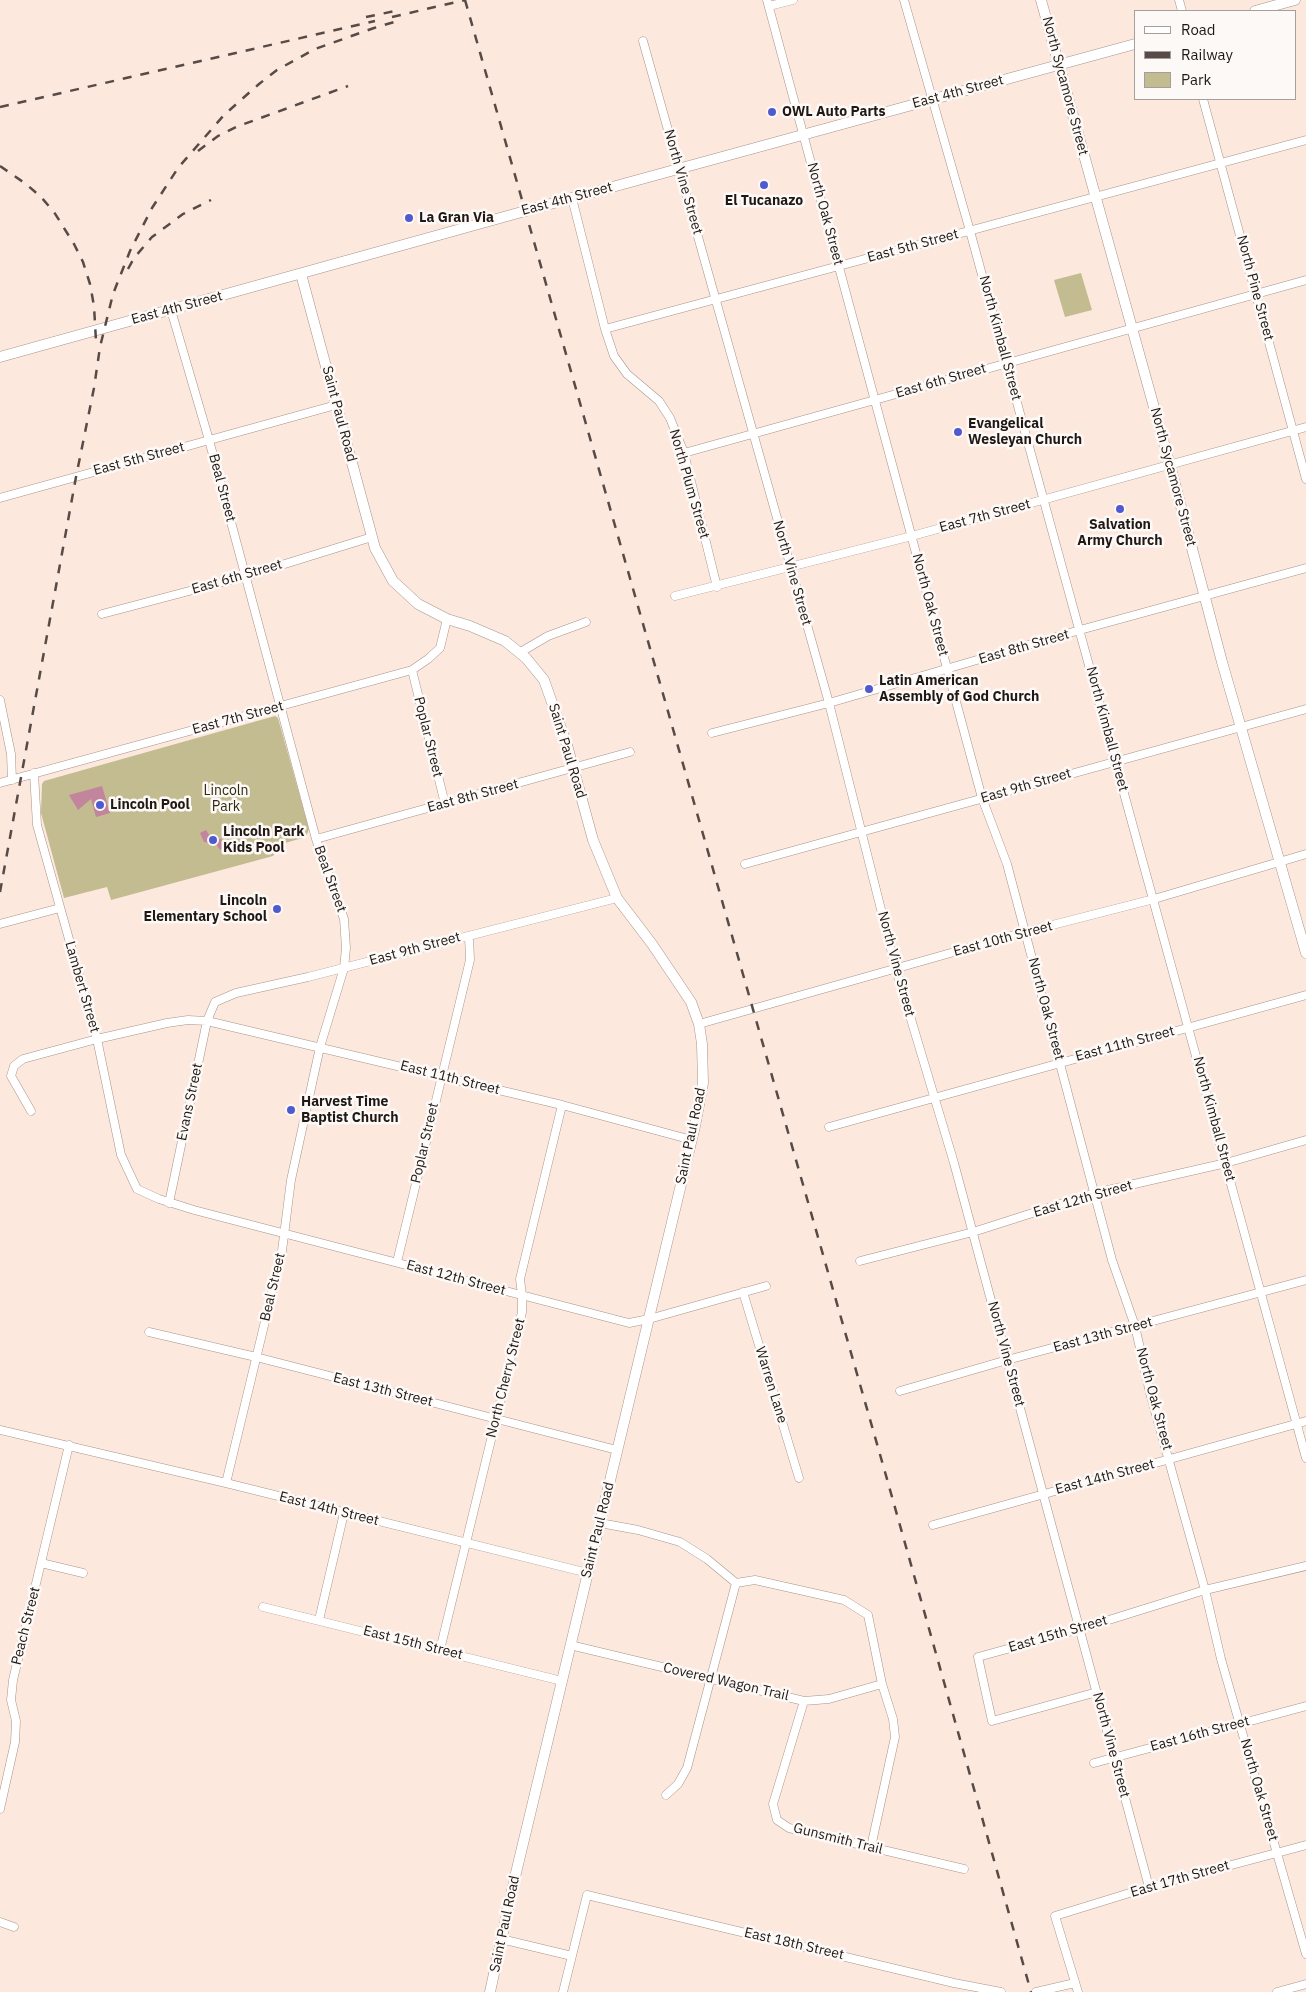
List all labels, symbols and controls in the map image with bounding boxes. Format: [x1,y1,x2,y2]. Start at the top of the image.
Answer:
legend [1134,10,1296,100]
street label: North Sycamore Street [1038,15,1092,157]
text: Road [1181,20,1216,39]
text: Railway [1181,45,1233,64]
text: Park [1181,70,1211,89]
street label: East 4th Street [911,72,1005,112]
place label: OWL Auto Parts [782,104,886,120]
marker: OWL Auto Parts [766,106,778,118]
street label: North Vine Street [660,128,706,236]
street label: North Oak Street [803,161,847,267]
street label: East 4th Street [520,179,614,219]
marker: El Tucanazo [758,179,770,191]
place label: El Tucanazo [725,193,803,209]
place label: La Gran Via [419,210,494,226]
marker: La Gran Via [403,212,415,224]
street label: East 5th Street [866,226,960,266]
street label: North Pine Street [1233,233,1277,343]
street label: North Kimball Street [975,274,1025,402]
street label: East 4th Street [130,288,224,328]
street label: East 6th Street [894,360,988,402]
street label: Saint Paul Road [318,364,360,464]
street label: North Sycamore Street [1146,406,1200,548]
place label: Evangelical Wesleyan Church [968,416,1082,448]
marker: Evangelical Wesleyan Church [952,426,964,438]
street label: North Plum Street [665,427,713,541]
street label: East 5th Street [92,439,186,479]
street label: Beal Street [205,452,239,524]
street label: East 7th Street [938,496,1032,536]
marker: Salvation Army Church [1114,503,1126,515]
place label: Salvation Army Church [1077,517,1163,550]
street label: North Vine Street [769,519,815,627]
street label: North Oak Street [908,552,952,658]
street label: East 6th Street [190,556,284,598]
street label: East 8th Street [977,626,1071,668]
street label: North Kimball Street [1082,665,1132,793]
place label: Latin American Assembly of God Church [879,673,1039,706]
marker: Latin American Assembly of God Church [863,683,875,695]
street label: Poplar Street [410,695,446,779]
street label: East 7th Street [191,698,285,738]
street label: Saint Paul Road [545,702,589,800]
street label: East 9th Street [979,765,1073,807]
street label: East 8th Street [426,776,520,816]
park label: Lincoln Park [203,783,249,816]
place label: Lincoln Pool [110,797,190,813]
marker: Lincoln Pool [94,799,106,811]
place label: Lincoln Park Kids Pool [223,824,304,856]
marker: Lincoln Park Kids Pool [207,834,219,846]
street label: Beal Street [310,843,350,915]
place label: Lincoln Elementary School [143,893,267,926]
marker: Lincoln Elementary School [271,903,283,915]
street label: North Vine Street [874,909,918,1019]
street label: East 10th Street [952,918,1054,960]
street label: East 9th Street [368,929,462,969]
street label: Lambert Street [61,939,103,1035]
street label: North Oak Street [1024,956,1068,1062]
street label: East 11th Street [1074,1023,1176,1065]
street label: North Kimball Street [1189,1055,1239,1183]
street label: East 11th Street [399,1058,501,1098]
street label: Evans Street [174,1062,206,1142]
street label: Saint Paul Road [673,1086,709,1186]
place label: Harvest Time Baptist Church [301,1094,399,1126]
street label: Poplar Street [408,1101,442,1185]
marker: Harvest Time Baptist Church [285,1104,297,1116]
street label: East 12th Street [1032,1177,1134,1221]
street label: Beal Street [257,1251,289,1323]
street label: East 12th Street [405,1257,507,1299]
street label: North Vine Street [984,1299,1028,1409]
street label: East 13th Street [1052,1314,1154,1356]
street label: North Cherry Street [483,1317,529,1439]
street label: Warren Lane [751,1345,791,1425]
street label: North Oak Street [1132,1346,1176,1452]
street label: East 13th Street [332,1370,434,1410]
street label: East 14th Street [1054,1456,1156,1498]
street label: Saint Paul Road [578,1480,618,1580]
street label: East 14th Street [278,1489,380,1529]
street label: Peach Street [8,1585,44,1667]
street label: East 15th Street [1007,1612,1109,1656]
street label: East 15th Street [362,1623,464,1663]
street label: Covered Wagon Trail [661,1659,791,1705]
street label: North Vine Street [1089,1690,1133,1800]
street label: East 16th Street [1149,1713,1251,1755]
street label: North Oak Street [1236,1737,1282,1843]
street label: Gunsmith Trail [792,1820,884,1858]
street label: East 17th Street [1129,1857,1231,1901]
street label: Saint Paul Road [487,1874,523,1974]
street label: East 18th Street [742,1924,846,1964]

